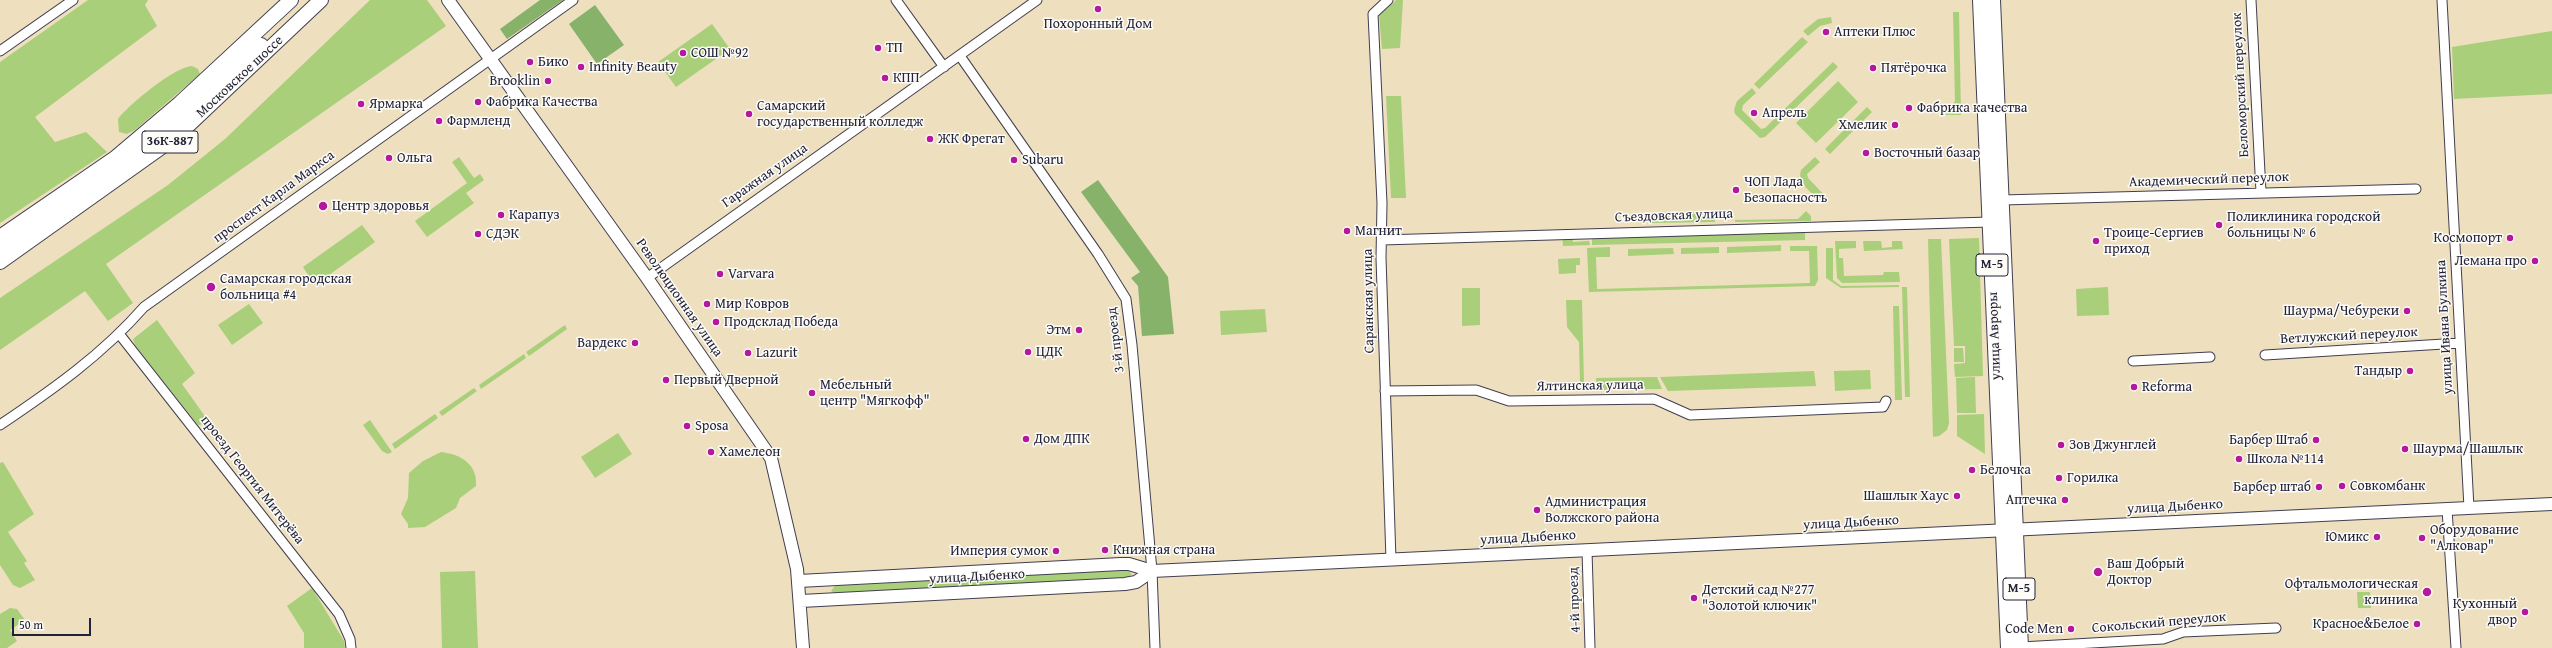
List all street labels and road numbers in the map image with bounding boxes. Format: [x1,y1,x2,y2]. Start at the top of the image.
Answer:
street label: Беломорский переулок [2229,12,2253,158]
street label: Московское шоссе [193,32,287,122]
road number: 36К-887 [142,131,198,153]
street label: Гаражная улица [719,140,811,212]
street label: проспект Карла Маркса [210,147,338,247]
street label: Академический переулок [2129,169,2289,191]
street label: Съездовская улица [1615,206,1733,226]
street label: Революционная улица [632,236,726,360]
street label: Саранская улица [1360,248,1378,354]
road number: М-5 [1976,254,2008,276]
street label: улица Ивана Булкина [2433,259,2457,395]
street label: улица Авроры [1985,292,2005,380]
street label: 3-й проезд [1104,306,1128,374]
street label: Ветлужский переулок [2280,324,2418,348]
street label: Ялтинская улица [1536,377,1644,395]
street label: проезд Георгия Митерёва [197,412,307,548]
street label: улица Дыбенко [2127,496,2223,518]
street label: улица Дыбенко [1803,512,1899,534]
street label: улица Дыбенко [1480,527,1576,549]
street label: улица Дыбенко [929,566,1025,588]
street label: 4-й проезд [1565,567,1585,633]
road number: М-5 [2003,578,2035,600]
street label: Сокольский переулок [2091,609,2227,637]

